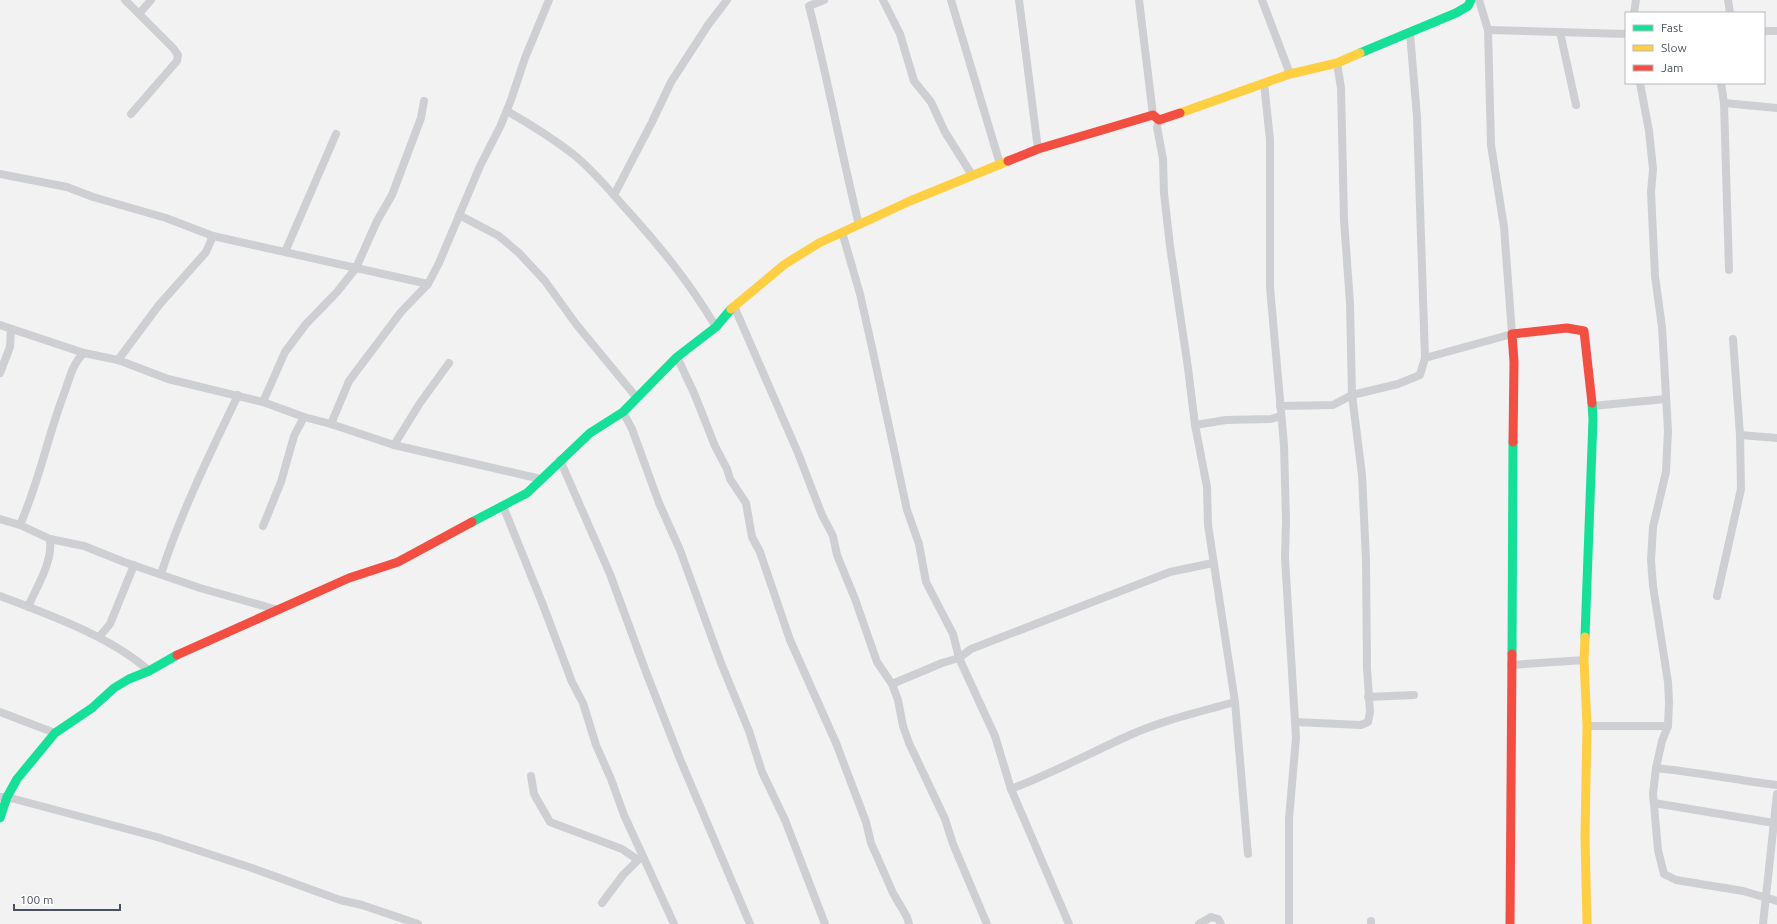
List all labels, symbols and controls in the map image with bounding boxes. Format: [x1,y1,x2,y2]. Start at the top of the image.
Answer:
legend [1625,12,1765,84]
text: Fast [1661,21,1683,34]
text: Slow [1661,41,1687,54]
text: Jam [1661,61,1683,74]
scale bar [14,886,120,912]
text: 100 m [20,893,53,906]

